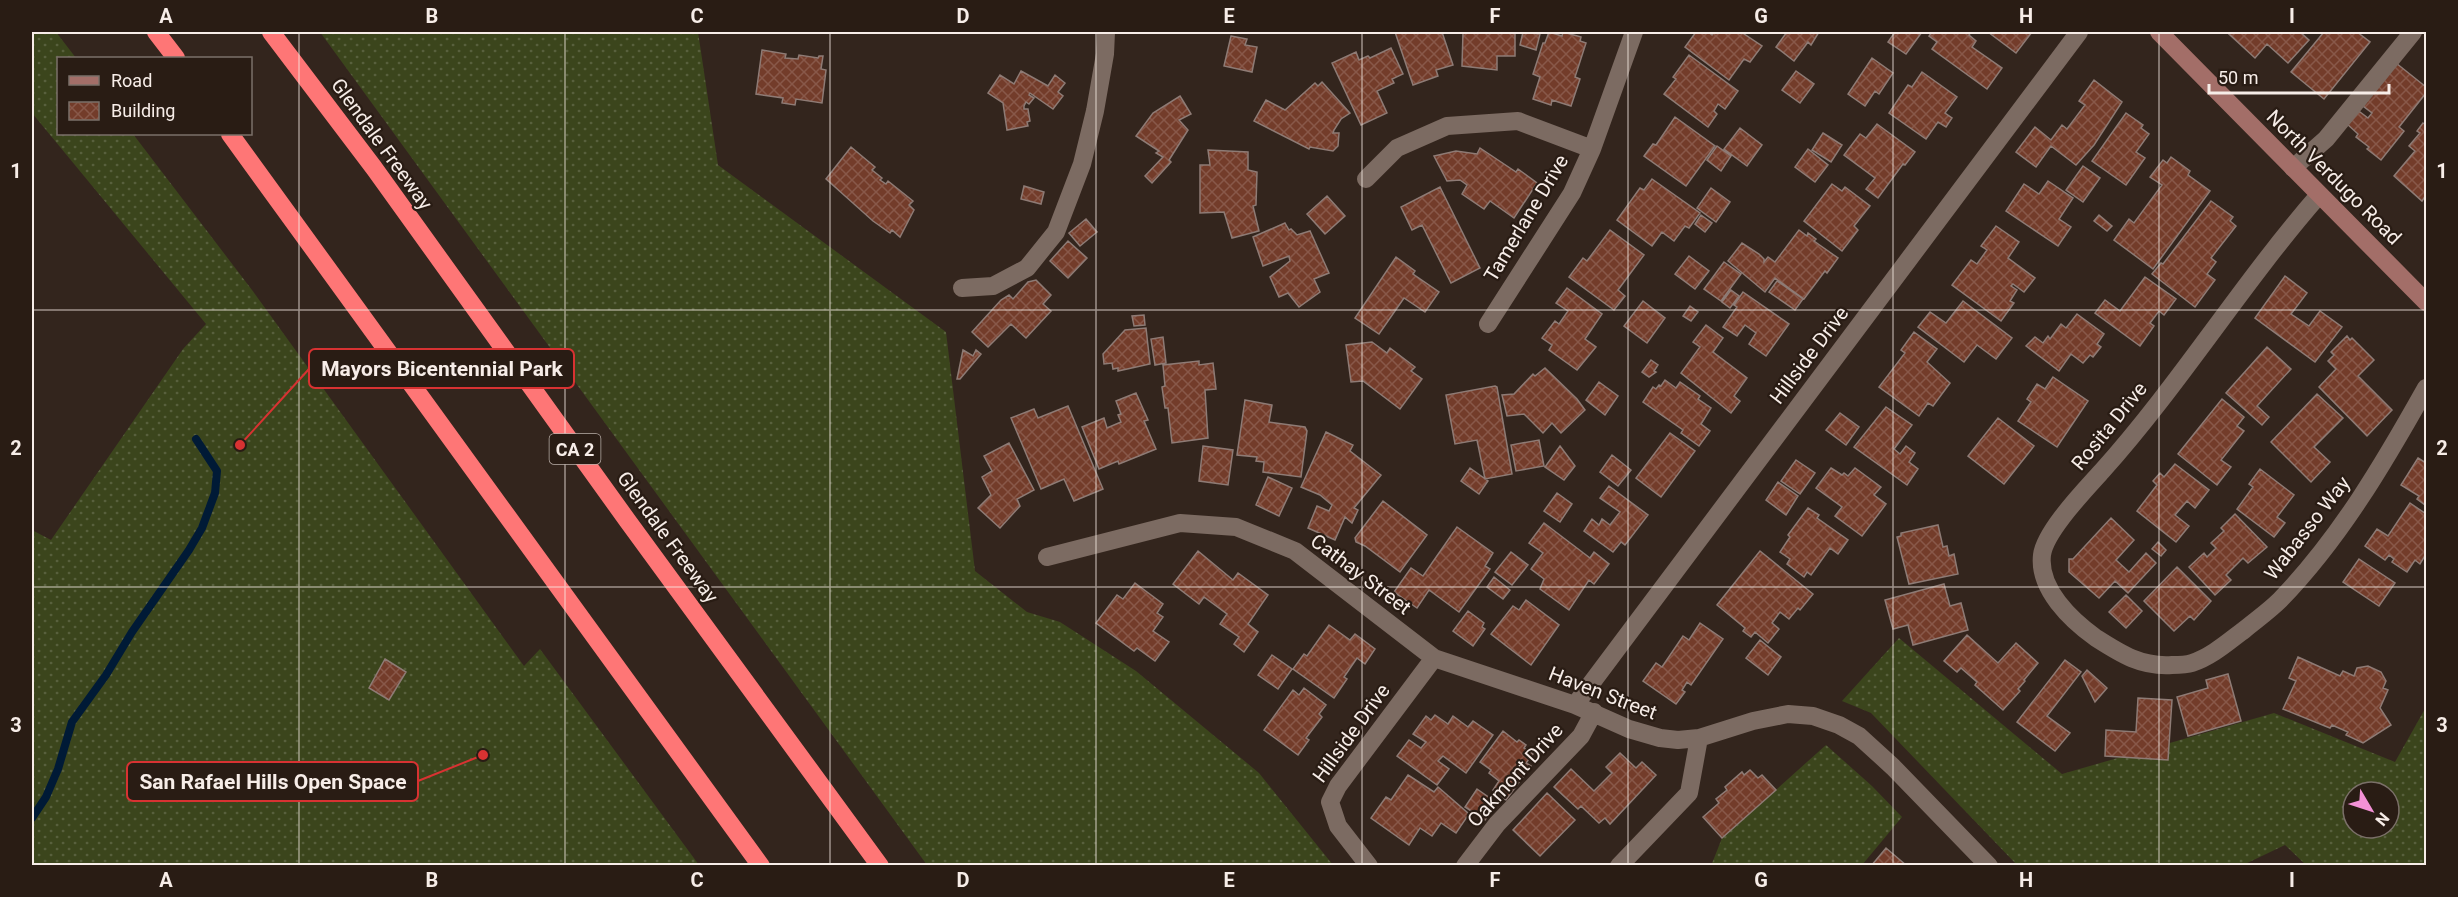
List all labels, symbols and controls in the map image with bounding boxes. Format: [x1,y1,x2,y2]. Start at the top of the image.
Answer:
text: A [159,4,173,28]
text: B [426,4,438,28]
text: C [690,4,704,28]
text: D [957,4,970,28]
text: E [1223,4,1235,28]
text: F [1490,4,1501,28]
text: G [1754,4,1768,28]
text: H [2019,4,2033,28]
text: I [2289,4,2295,28]
legend [57,57,252,135]
scale bar [2209,57,2389,95]
text: 50 m [2218,67,2258,88]
text: Road [111,70,152,91]
street label: Glendale Freeway [326,74,438,215]
text: Building [111,100,175,121]
street label: North Verdugo Road [2262,105,2406,249]
street label: Tamerlane Drive [1479,150,1573,286]
text: 1 [10,159,22,183]
text: 1 [2436,159,2448,183]
street label: Hillside Drive [1765,302,1853,408]
callout: Mayors Bicentennial Park [309,349,574,388]
text: Mayors Bicentennial Park [321,357,564,381]
street label: Rosita Drive [2066,377,2152,475]
road number: CA 2 [550,434,600,464]
text: 2 [10,436,22,460]
text: 2 [2436,436,2448,460]
street label: Glendale Freeway [612,467,724,608]
street label: Wabasso Way [2259,471,2355,585]
street label: Cathay Street [1306,528,1416,620]
street label: Haven Street [1546,661,1660,725]
street label: Hillside Drive [1307,679,1395,787]
text: 3 [10,713,22,737]
text: 3 [2436,713,2448,737]
street label: Oakmont Drive [1462,718,1568,832]
callout: San Rafael Hills Open Space [127,762,418,801]
text: San Rafael Hills Open Space [139,770,407,794]
north arrow [2341,780,2401,840]
text: N [2371,809,2393,829]
text: A [159,868,173,892]
text: B [426,868,438,892]
text: C [690,868,704,892]
text: D [957,868,970,892]
text: E [1223,868,1235,892]
text: F [1490,868,1501,892]
text: G [1754,868,1768,892]
text: H [2019,868,2033,892]
text: I [2289,868,2295,892]

